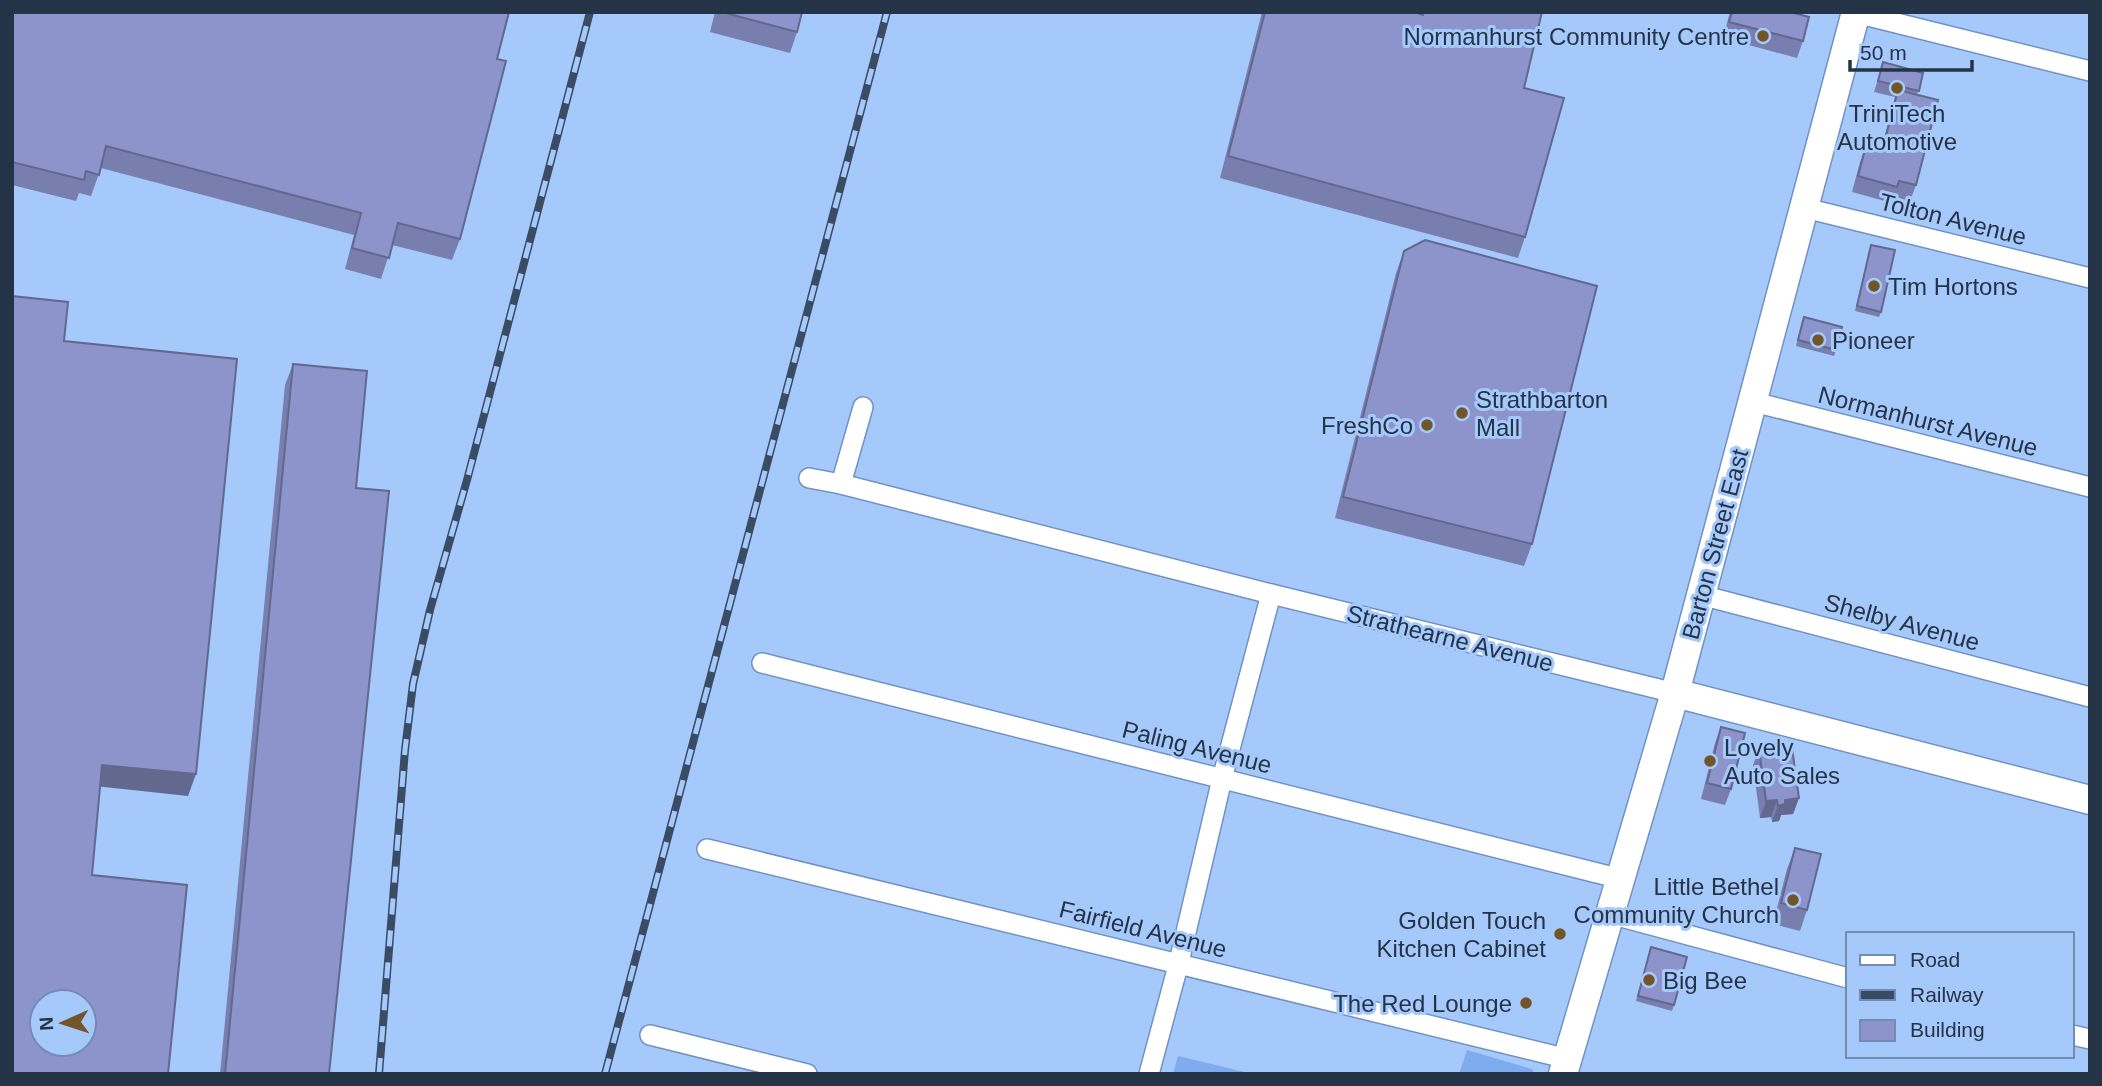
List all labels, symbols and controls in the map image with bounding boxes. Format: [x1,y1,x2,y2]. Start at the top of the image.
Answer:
place label: Normanhurst Community Centre [1404,23,1749,50]
marker: Normanhurst Community Centre [1755,28,1771,44]
scale bar [1850,28,1972,72]
text: 50 m [1860,41,1907,64]
marker: TriniTech Automotive [1889,80,1905,96]
place label: TriniTech Automotive [1837,100,1957,155]
street label: Tolton Avenue [1877,188,2029,250]
place label: Tim Hortons [1888,273,2018,300]
marker: Tim Hortons [1866,278,1882,294]
place label: Pioneer [1832,327,1915,354]
marker: Pioneer [1810,332,1826,348]
street label: Normanhurst Avenue [1816,381,2040,461]
place label: Strathbarton Mall [1476,386,1608,441]
marker: Strathbarton Mall [1454,405,1470,421]
place label: FreshCo [1321,412,1413,439]
marker: FreshCo [1419,417,1435,433]
street label: Barton Street East [1677,445,1754,642]
street label: Shelby Avenue [1821,588,1983,656]
street label: Strathearne Avenue [1344,599,1556,677]
street label: Paling Avenue [1119,715,1275,779]
place label: Lovely Auto Sales [1724,734,1840,789]
marker: Lovely Auto Sales [1702,753,1718,769]
place label: Little Bethel Community Church [1574,873,1779,928]
marker: Little Bethel Community Church [1785,892,1801,908]
street label: Fairfield Avenue [1056,895,1230,963]
place label: Golden Touch Kitchen Cabinet [1377,907,1546,962]
marker: Golden Touch Kitchen Cabinet [1552,926,1568,942]
legend [1846,932,2074,1058]
text: Road [1910,948,1960,971]
place label: Big Bee [1663,967,1747,994]
marker: Big Bee [1641,972,1657,988]
text: Railway [1910,983,1984,1006]
north arrow [28,988,98,1058]
place label: The Red Lounge [1333,990,1512,1017]
marker: The Red Lounge [1518,995,1534,1011]
text: N [36,1016,57,1031]
text: Building [1910,1018,1985,1041]

